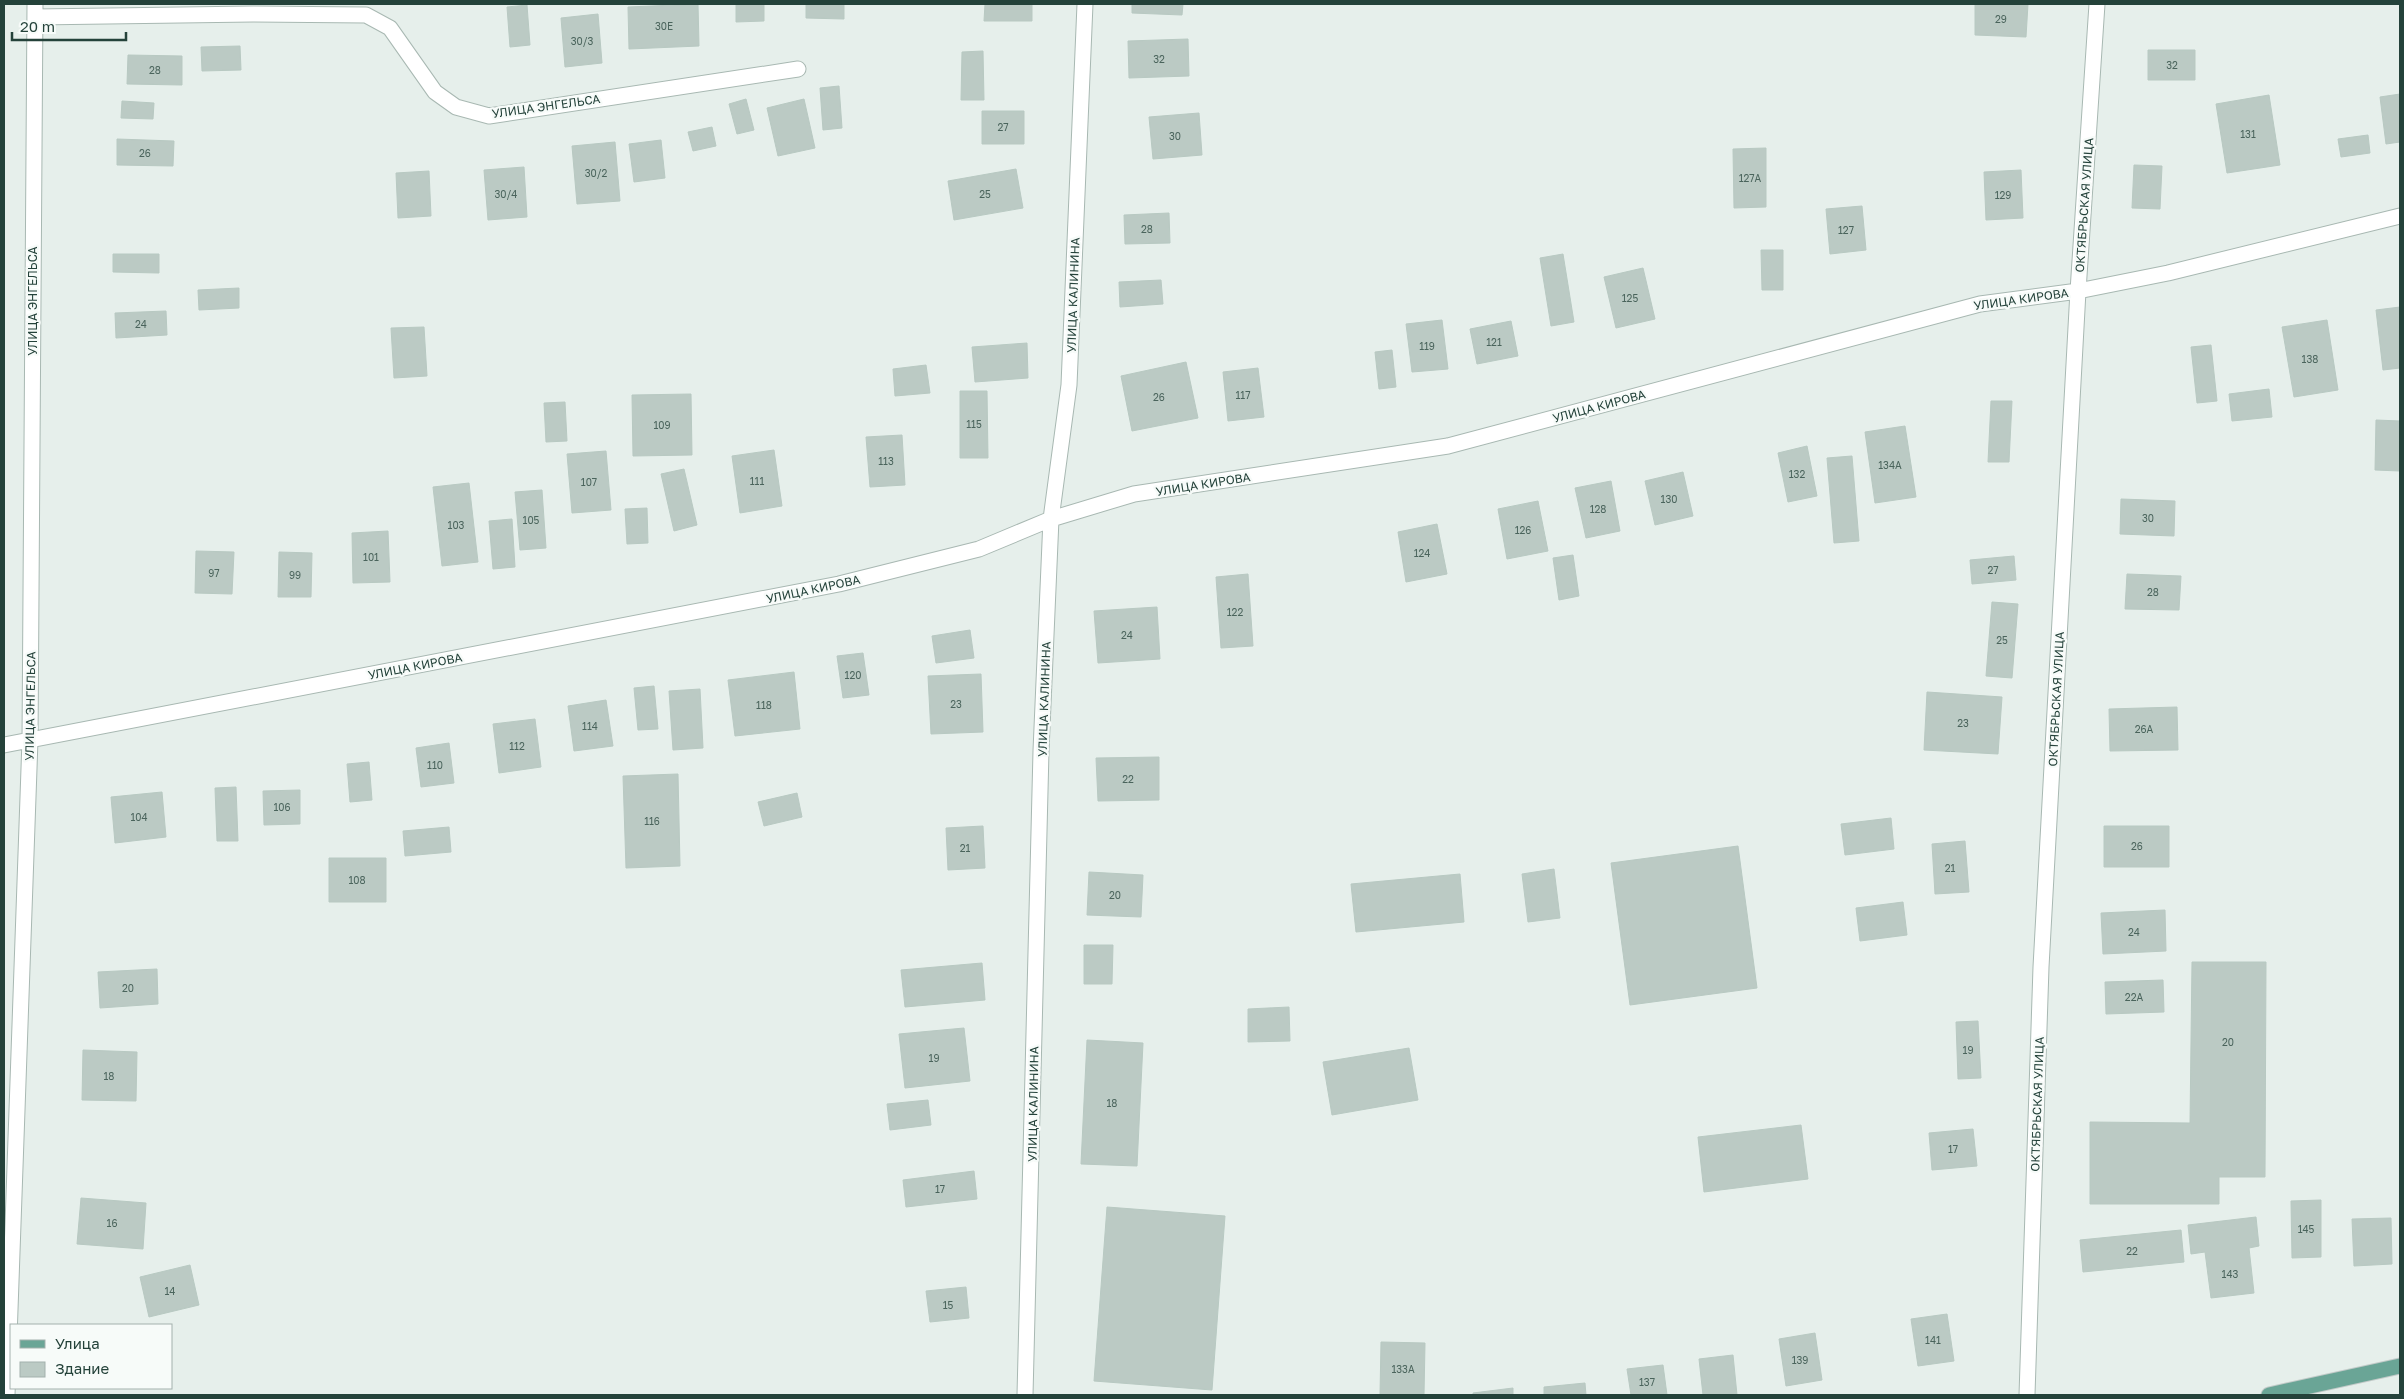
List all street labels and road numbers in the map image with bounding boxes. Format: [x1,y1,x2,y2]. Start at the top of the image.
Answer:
street label: УЛИЦА ЭНГЕЛЬСА [491,91,601,121]
street label: ОКТЯБРЬСКАЯ УЛИЦА [2072,137,2096,273]
street label: УЛИЦА КАЛИНИНА [1063,237,1083,353]
street label: УЛИЦА ЭНГЕЛЬСА [25,246,40,356]
street label: УЛИЦА КИРОВА [1973,285,2069,313]
street label: УЛИЦА КИРОВА [1551,386,1647,426]
street label: УЛИЦА КИРОВА [1155,469,1251,499]
street label: УЛИЦА КИРОВА [765,572,861,606]
street label: ОКТЯБРЬСКАЯ УЛИЦА [2045,631,2067,767]
street label: УЛИЦА КАЛИНИНА [1034,641,1054,757]
street label: УЛИЦА КИРОВА [367,650,463,682]
street label: УЛИЦА ЭНГЕЛЬСА [22,651,38,761]
street label: ОКТЯБРЬСКАЯ УЛИЦА [2027,1036,2047,1172]
street label: УЛИЦА КАЛИНИНА [1024,1046,1042,1162]

